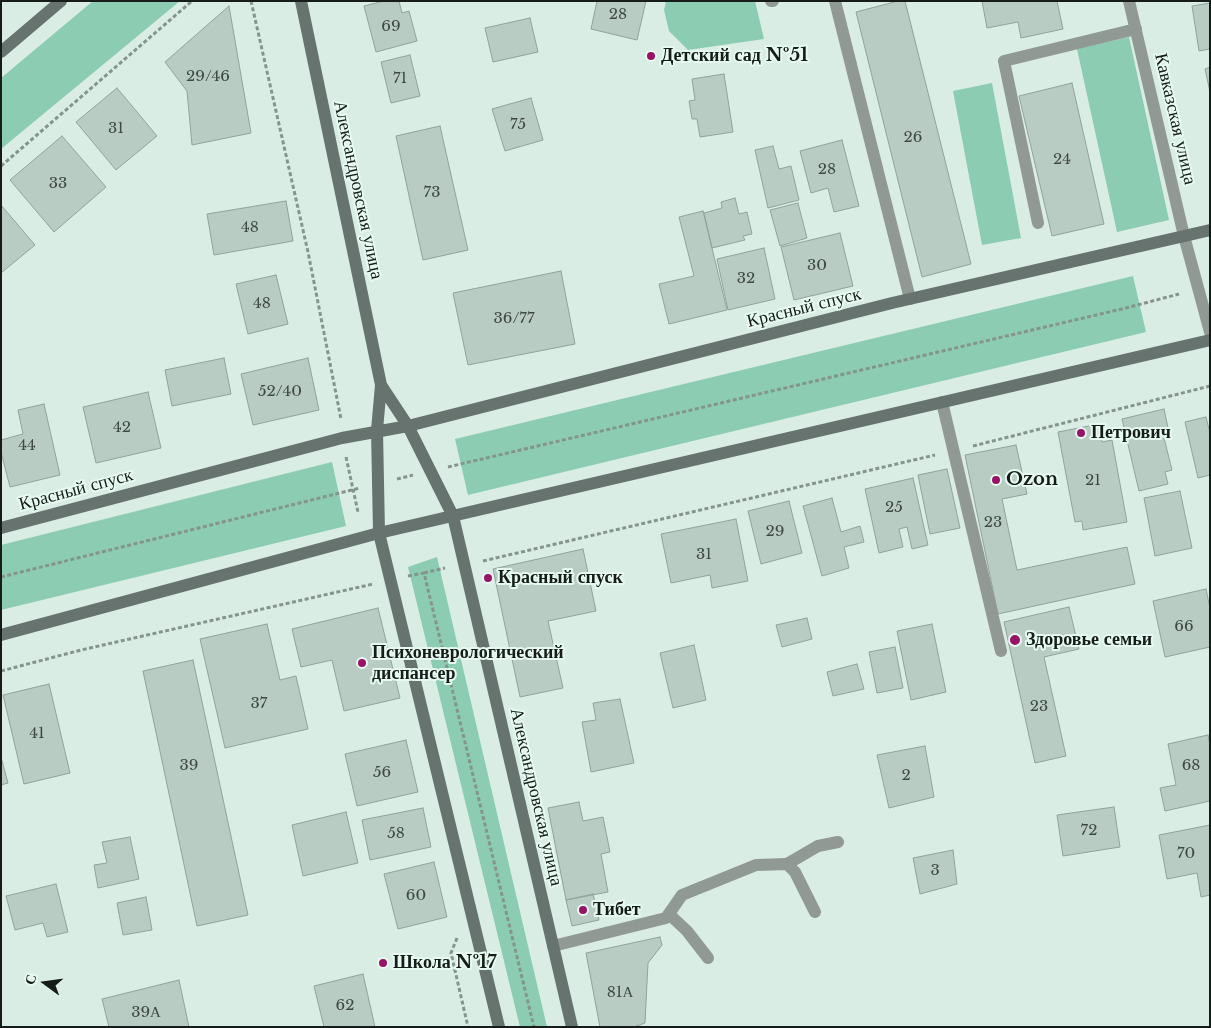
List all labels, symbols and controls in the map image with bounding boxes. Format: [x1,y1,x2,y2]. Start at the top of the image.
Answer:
house number: 28 [609,6,627,24]
house number: 69 [381,18,401,36]
place label: Детский сад №51 [661,45,808,67]
marker: Детский сад №51 [645,50,657,62]
street label: Кавказская улица [1149,51,1201,187]
house number: 29/46 [186,68,230,86]
house number: 71 [393,70,407,88]
street label: Александровская улица [329,99,387,281]
house number: 75 [510,116,526,134]
house number: 31 [108,120,124,138]
house number: 26 [904,129,922,147]
house number: 24 [1053,151,1071,169]
house number: 28 [818,161,836,179]
house number: 33 [49,175,67,193]
house number: 73 [424,184,440,202]
house number: 48 [241,219,259,237]
house number: 30 [807,257,827,275]
house number: 32 [737,270,755,288]
street label: Красный спуск [745,283,863,333]
house number: 48 [253,295,271,313]
house number: 36/77 [494,310,534,328]
house number: 52/40 [258,383,302,401]
house number: 42 [113,419,131,437]
place label: Петрович [1091,422,1171,444]
marker: Петрович [1075,427,1087,439]
house number: 44 [18,437,36,455]
street label: Красный спуск [17,464,135,516]
place label: Ozon [1006,469,1058,491]
house number: 21 [1085,472,1101,490]
marker: Ozon [990,474,1002,486]
house number: 25 [885,499,903,517]
house number: 23 [984,514,1002,532]
house number: 29 [766,523,784,541]
house number: 31 [696,546,712,564]
place label: Красный спуск [498,567,623,589]
marker: Красный спуск [482,572,494,584]
house number: 66 [1174,618,1194,636]
place label: Здоровье семьи [1026,629,1152,651]
marker: Здоровье семьи [1008,633,1022,647]
place label: Психоневрологический диспансер [372,642,564,684]
marker: Психоневрологический диспансер [356,657,368,669]
house number: 37 [251,695,267,713]
house number: 23 [1030,698,1048,716]
street label: Александровская улица [505,706,567,888]
house number: 41 [29,725,45,743]
house number: 39 [180,757,198,775]
house number: 68 [1182,757,1200,775]
house number: 56 [373,764,391,782]
house number: 2 [901,767,911,785]
house number: 72 [1081,822,1097,840]
house number: 58 [387,825,405,843]
house number: 70 [1177,845,1195,863]
house number: 3 [930,862,940,880]
house number: 60 [406,887,426,905]
place label: Тибет [593,899,641,921]
marker: Тибет [577,904,589,916]
place label: Школа №17 [393,952,496,974]
marker: Школа №17 [377,957,389,969]
north arrow [20,958,70,1008]
text: С [20,972,40,986]
house number: 81А [607,984,633,1002]
house number: 62 [336,997,354,1015]
house number: 39А [131,1004,161,1022]

